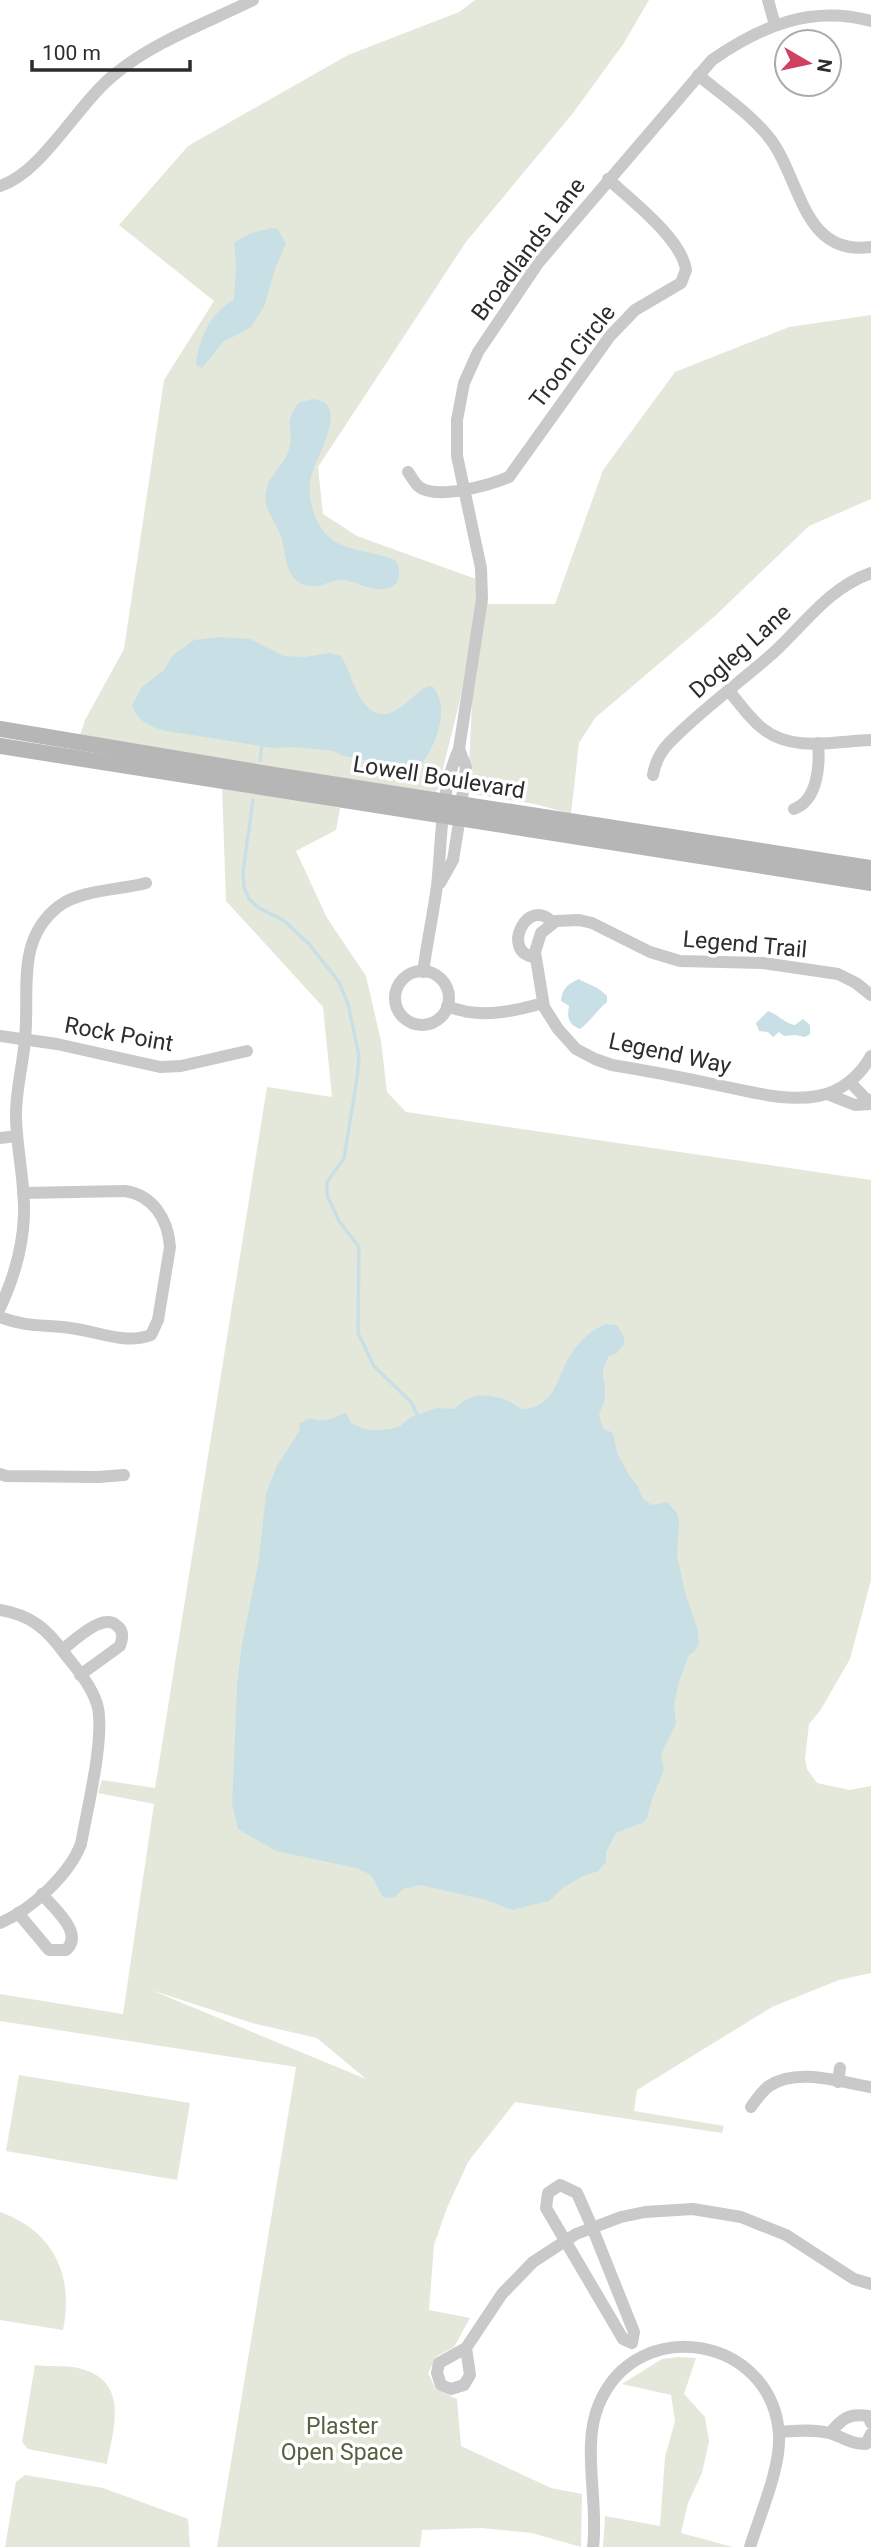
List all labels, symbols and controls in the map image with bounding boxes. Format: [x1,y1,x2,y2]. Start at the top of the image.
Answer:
scale bar [32,28,189,72]
north arrow [773,28,843,98]
text: 100 m [42,41,101,65]
text: N [812,57,837,74]
street label: Broadlands Lane [466,173,591,326]
street label: Troon Circle [524,300,621,413]
street label: Dogleg Lane [684,599,797,704]
street label: Lowell Boulevard [351,751,527,804]
street label: Legend Trail [682,926,808,963]
street label: Rock Point [62,1012,175,1057]
street label: Legend Way [606,1027,734,1080]
park label: Plaster Open Space [281,2413,403,2466]

